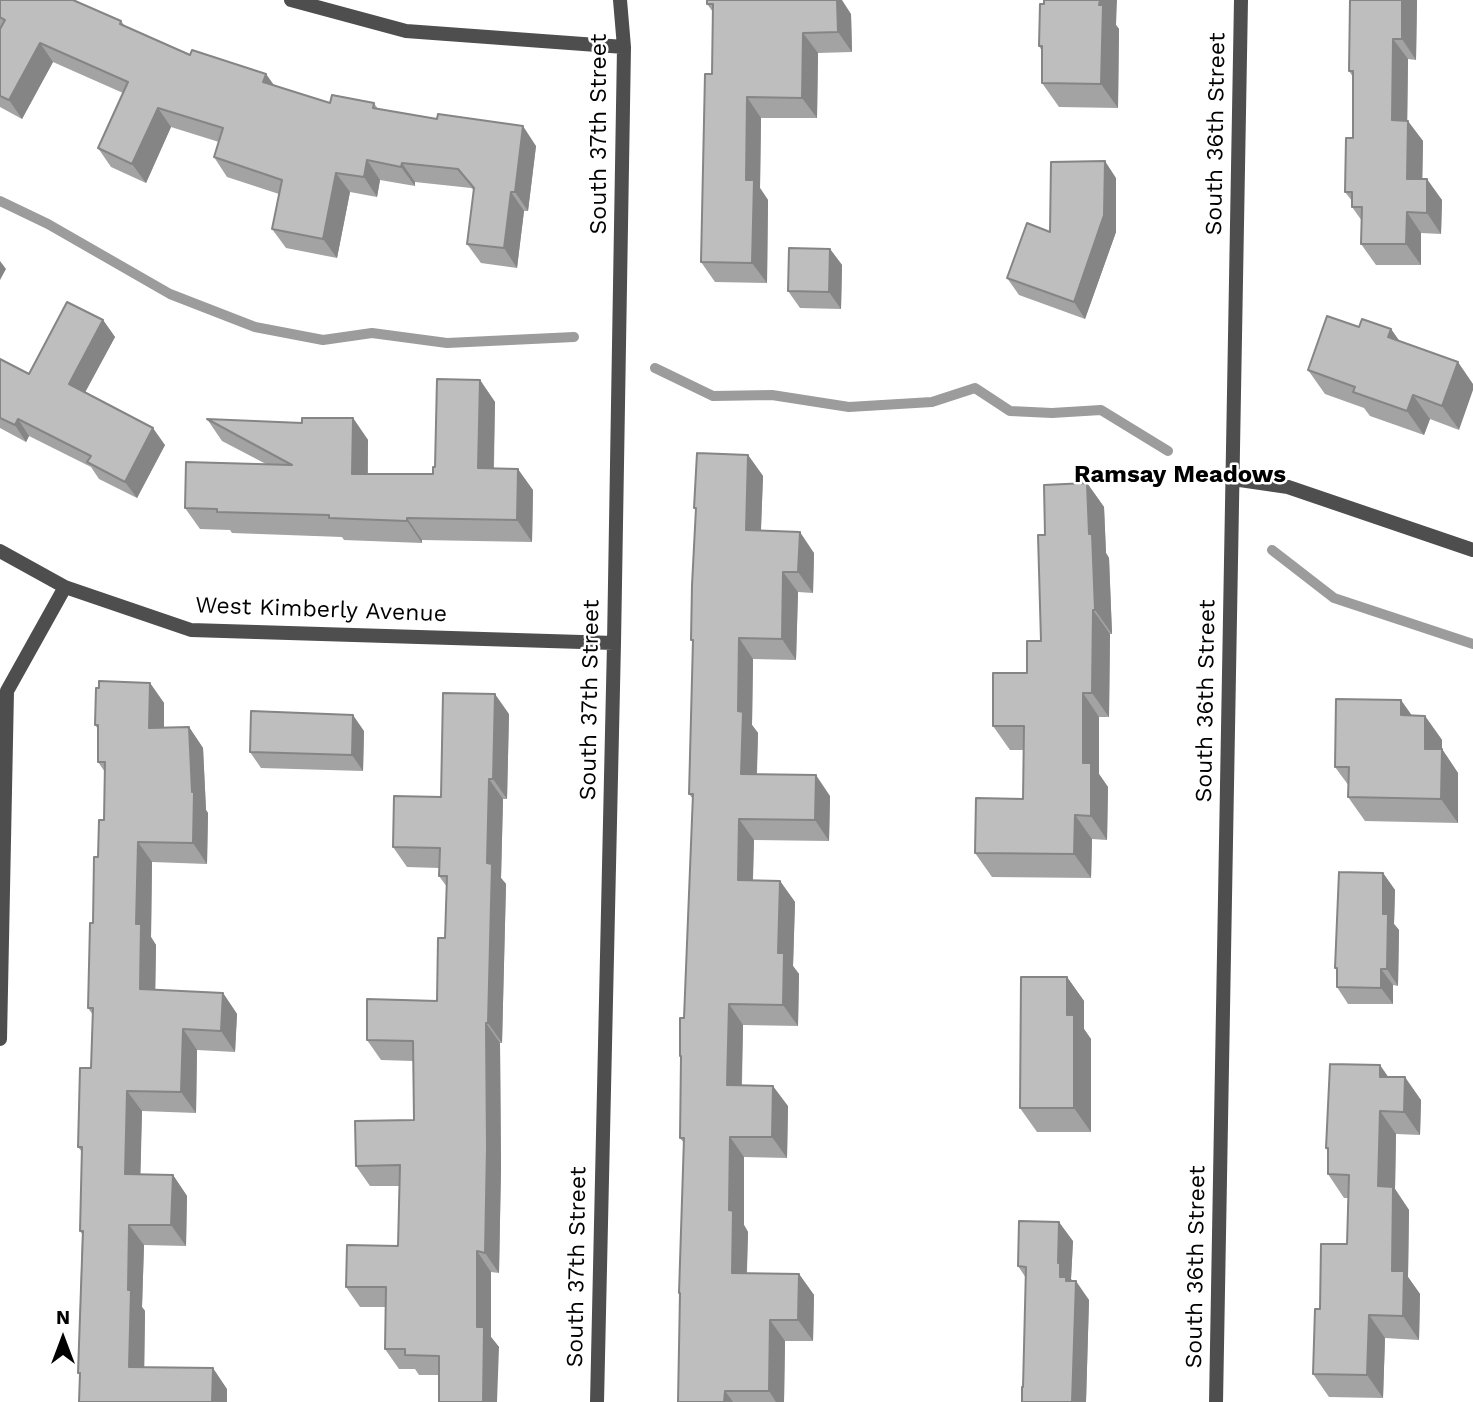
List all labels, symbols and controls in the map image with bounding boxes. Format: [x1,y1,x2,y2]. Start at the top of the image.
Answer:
street label: South 36th Street [1200,32,1232,236]
street label: South 37th Street [585,34,613,234]
district label: Ramsay Meadows [1074,461,1286,489]
street label: West Kimberly Avenue [195,592,447,628]
street label: South 37th Street [574,599,606,801]
street label: South 36th Street [1190,599,1222,803]
street label: South 36th Street [1180,1165,1212,1369]
street label: South 37th Street [561,1166,593,1368]
north arrow [28,1304,98,1374]
text: N [56,1306,70,1329]

